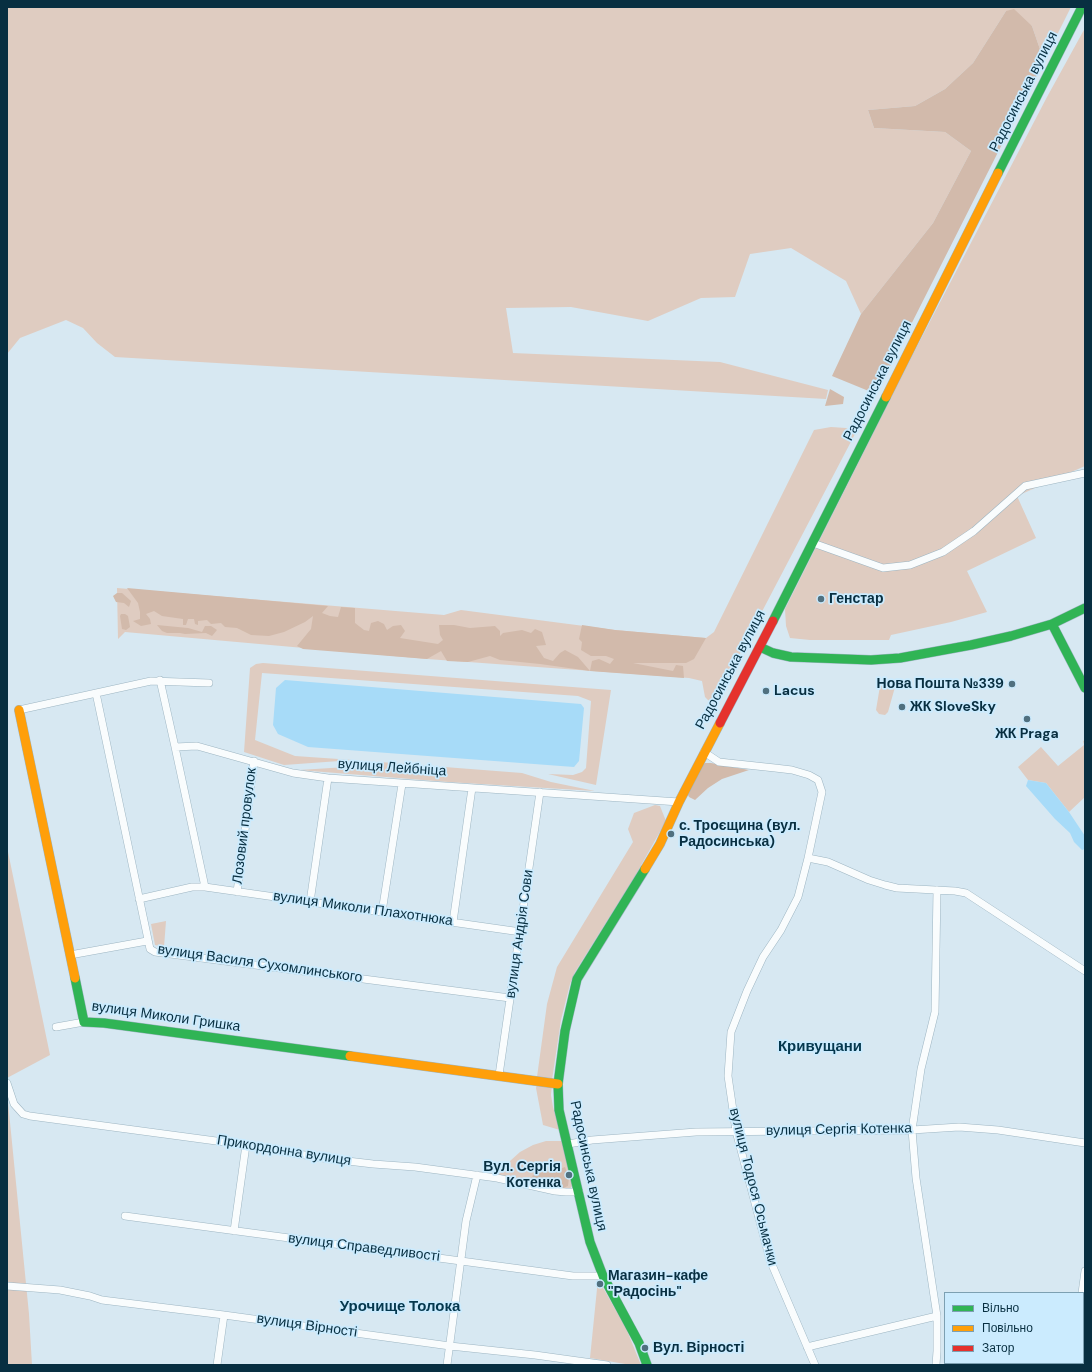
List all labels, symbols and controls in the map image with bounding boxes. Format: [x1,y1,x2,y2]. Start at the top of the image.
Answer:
street label: Радосинська вулиця [986,29,1062,155]
street label: Радосинська вулиця [840,318,916,444]
place label: Генстар [829,591,883,607]
marker: Генстар [816,594,826,604]
street label: Радосинська вулиця [692,607,770,733]
place label: Нова Пошта №339 [877,676,1004,692]
marker: Нова Пошта №339 [1007,679,1017,689]
place label: Lacus [774,683,815,699]
marker: Lacus [761,686,771,696]
place label: ЖК SloveSky [910,699,996,715]
marker: ЖК SloveSky [897,702,907,712]
marker: ЖК Praga [1022,714,1032,724]
place label: ЖК Praga [995,726,1059,742]
street label: вулиця Лейбніца [337,756,447,780]
street label: Лозовий провулок [230,767,260,885]
place label: с. Троєщина (вул. Радосинська) [679,818,800,850]
marker: с. Троєщина (вул. Радосинська) [666,829,676,839]
street label: вулиця Андрія Сови [503,869,537,999]
street label: вулиця Миколи Плахотнюка [272,888,454,930]
street label: вулиця Василя Сухомлинського [157,941,363,987]
street label: вулиця Миколи Гришка [91,998,241,1036]
district label: Кривущани [778,1038,862,1056]
street label: Радосинська вулиця [566,1099,610,1233]
street label: вулиця Тодося Осьмачки [725,1106,781,1268]
street label: вулиця Сергія Котенка [766,1120,912,1140]
street label: Прикордонна вулиця [216,1132,352,1170]
place label: Вул. Сергія Котенка [483,1159,561,1192]
marker: Вул. Сергія Котенка [564,1170,574,1180]
street label: вулиця Справедливості [287,1230,441,1266]
place label: Магазин-кафе ''Радосінь" [608,1268,708,1300]
marker: Магазин-кафе ''Радосінь" [595,1279,605,1289]
legend [944,1292,1084,1364]
district label: Урочище Толока [340,1298,460,1316]
text: Вільно [982,1300,1019,1316]
street label: вулиця Вірності [256,1311,358,1341]
text: Повільно [982,1320,1033,1336]
place label: Вул. Вірності [653,1340,744,1356]
text: Затор [982,1340,1014,1356]
marker: Вул. Вірності [640,1343,650,1353]

